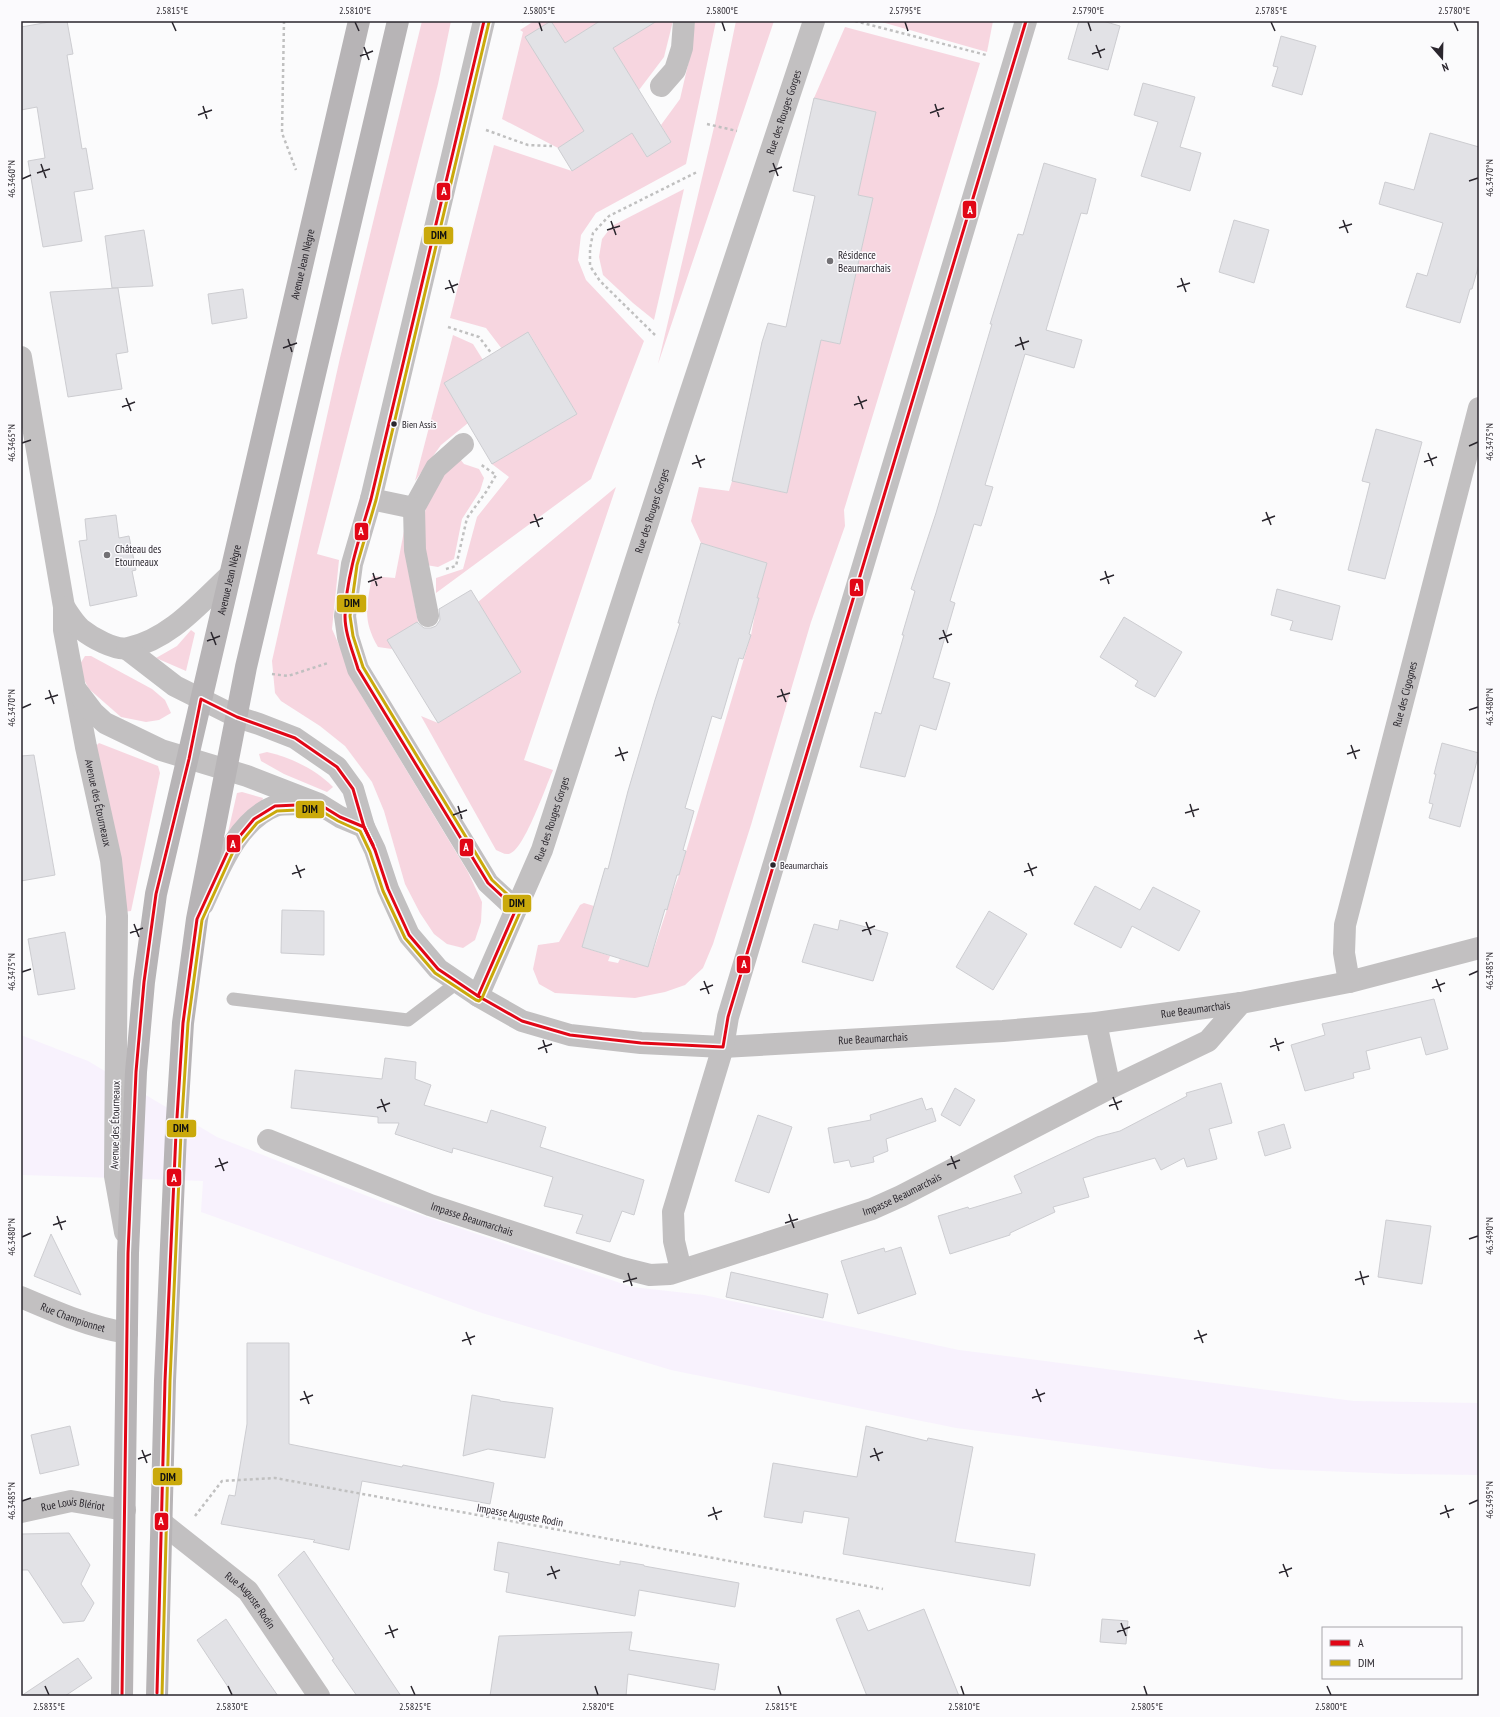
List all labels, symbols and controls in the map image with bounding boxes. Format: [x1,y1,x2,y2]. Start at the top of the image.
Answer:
text: 2.5815°E [156,4,188,17]
text: 2.5810°E [339,4,371,17]
text: 2.5805°E [523,4,555,17]
text: 2.5800°E [706,4,738,17]
text: 2.5795°E [889,4,921,17]
text: 2.5790°E [1072,4,1104,17]
text: 2.5785°E [1255,4,1287,17]
text: 2.5780°E [1438,4,1470,17]
north arrow [1422,38,1462,78]
text: N [1440,60,1451,75]
street label: Rue des Rouges Gorges [763,68,804,156]
text: 46.3470°N [1483,159,1496,197]
text: 46.3460°N [5,160,18,198]
line badge: A [436,182,451,201]
text: A [440,184,447,198]
line badge: A [962,200,977,219]
text: A [966,203,973,217]
line badge: DIM [423,226,454,245]
street label: Avenue Jean Nègre [288,227,317,301]
text: DIM [431,228,447,242]
place label: Résidence Beaumarchais [838,248,891,275]
marker: Résidence Beaumarchais [825,256,835,266]
place label: Bien Assis [402,418,437,431]
marker: Bien Assis [389,419,399,429]
text: 46.3475°N [1483,423,1496,461]
text: 46.3465°N [5,424,18,462]
street label: Rue des Rouges Gorges [632,466,672,555]
line badge: A [354,522,369,541]
text: A [357,524,364,538]
place label: Château des Etourneaux [115,542,162,569]
street label: Avenue Jean Nègre [214,543,244,616]
marker: Château des Etourneaux [102,550,112,560]
line badge: A [849,578,864,597]
text: A [853,580,860,594]
line badge: DIM [336,594,367,613]
text: DIM [344,596,360,610]
street label: Rue des Cigognes [1390,660,1420,728]
text: 46.3480°N [1483,688,1496,726]
text: 46.3470°N [5,689,18,727]
street label: Avenue des Étourneaux [82,758,115,848]
street label: Rue des Rouges Gorges [531,775,572,863]
line badge: DIM [295,800,325,819]
text: DIM [302,802,318,816]
line badge: A [226,834,241,853]
text: A [229,837,236,851]
line badge: A [459,838,474,857]
text: A [462,840,469,854]
place label: Beaumarchais [780,859,829,872]
marker: Beaumarchais [768,860,778,870]
line badge: DIM [502,894,532,913]
text: DIM [509,896,525,910]
text: 46.3485°N [1483,952,1496,990]
text: 46.3475°N [5,953,18,991]
line badge: A [736,955,751,974]
text: A [740,957,747,971]
street label: Rue Beaumarchais [1160,998,1231,1021]
street label: Rue Beaumarchais [838,1029,909,1047]
street label: Avenue des Étourneaux [107,1080,123,1170]
line badge: DIM [166,1119,197,1138]
text: DIM [173,1121,189,1135]
line badge: A [166,1168,182,1187]
street label: Impasse Beaumarchais [861,1169,944,1219]
text: A [170,1171,177,1185]
street label: Impasse Beaumarchais [429,1199,516,1239]
text: 46.3490°N [1483,1217,1496,1255]
text: 46.3480°N [5,1218,18,1256]
street label: Rue Championnet [39,1299,107,1335]
line badge: DIM [152,1467,183,1486]
text: DIM [160,1470,176,1484]
text: 46.3495°N [1483,1481,1496,1519]
text: 46.3485°N [5,1482,18,1520]
street label: Rue Louis Blériot [40,1494,106,1514]
street label: Impasse Auguste Rodin [476,1501,564,1530]
line badge: A [154,1512,169,1531]
text: A [157,1514,164,1528]
street label: Rue Auguste Rodin [222,1569,279,1632]
legend [1322,1627,1462,1679]
text: A [1358,1635,1364,1650]
text: DIM [1358,1655,1375,1670]
text: 2.5835°E [33,1700,65,1713]
text: 2.5830°E [216,1700,248,1713]
text: 2.5825°E [399,1700,431,1713]
text: 2.5820°E [582,1700,614,1713]
text: 2.5815°E [765,1700,797,1713]
text: 2.5810°E [948,1700,980,1713]
text: 2.5805°E [1131,1700,1163,1713]
text: 2.5800°E [1315,1700,1347,1713]

